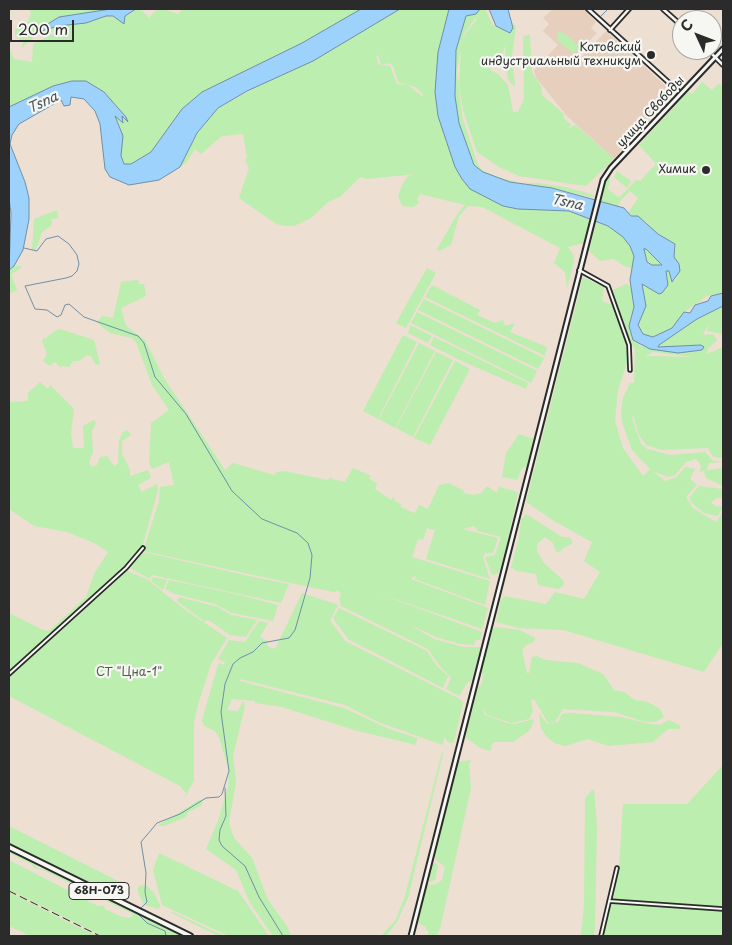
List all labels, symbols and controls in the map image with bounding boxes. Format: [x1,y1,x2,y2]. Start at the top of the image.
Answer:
scale bar [12,10,76,42]
north arrow [672,10,722,60]
text: С [675,14,698,36]
text: 200 m [18,17,68,40]
place label: Котовский индустриальный техникум [481,41,641,69]
marker: Котовский индустриальный техникум [645,49,657,61]
street label: улица Свободы [614,73,688,151]
water label: Tsna [25,89,61,117]
place label: Химик [659,163,696,177]
marker: Химик [700,164,712,176]
water label: Tsna [550,191,584,215]
park label: СТ "Цна-1" [96,666,162,680]
road number: 68Н-073 [69,882,129,899]

